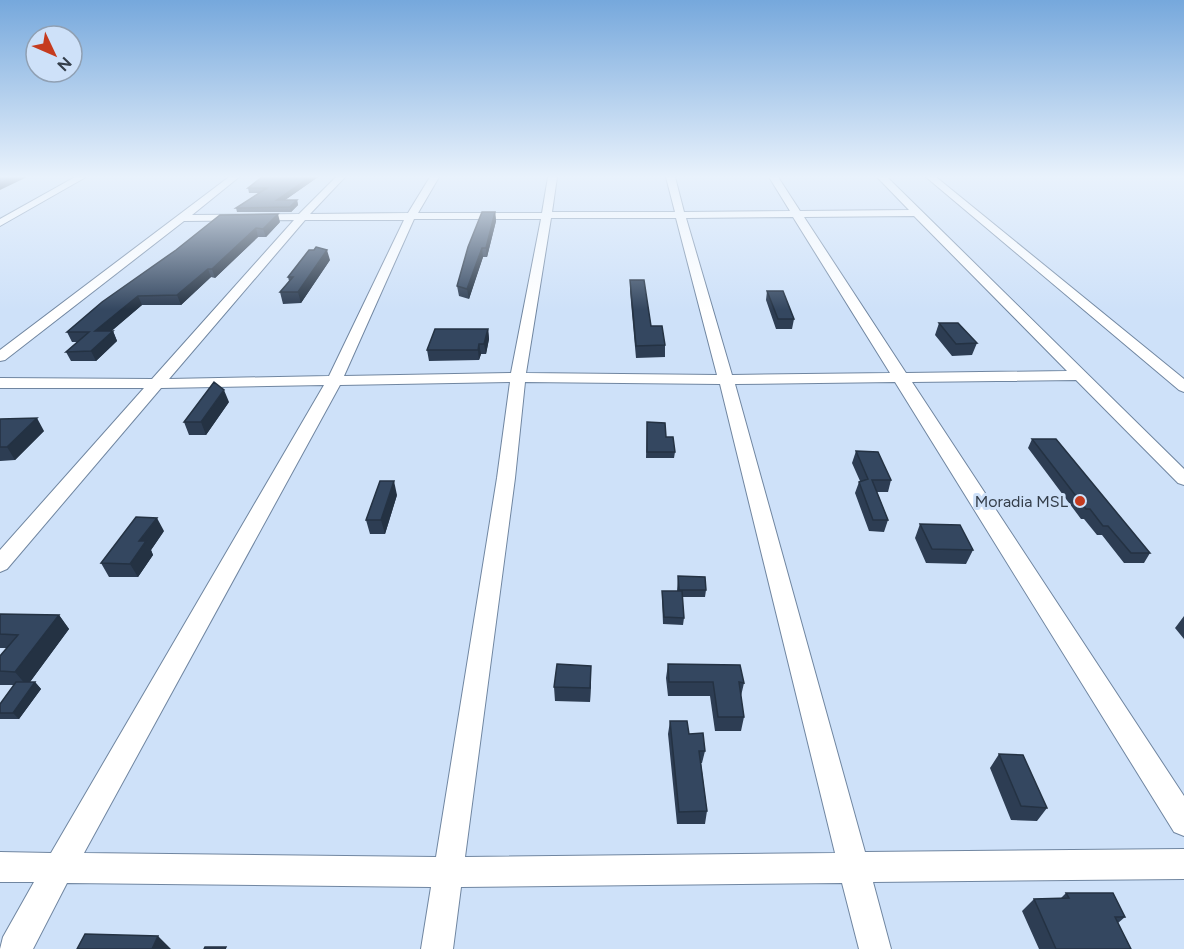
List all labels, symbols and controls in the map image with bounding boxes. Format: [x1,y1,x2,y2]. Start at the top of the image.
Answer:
north arrow [24,24,84,84]
text: N [53,53,76,75]
place label: Moradia MSL [975,492,1069,511]
marker: Moradia MSL [1073,494,1087,508]

